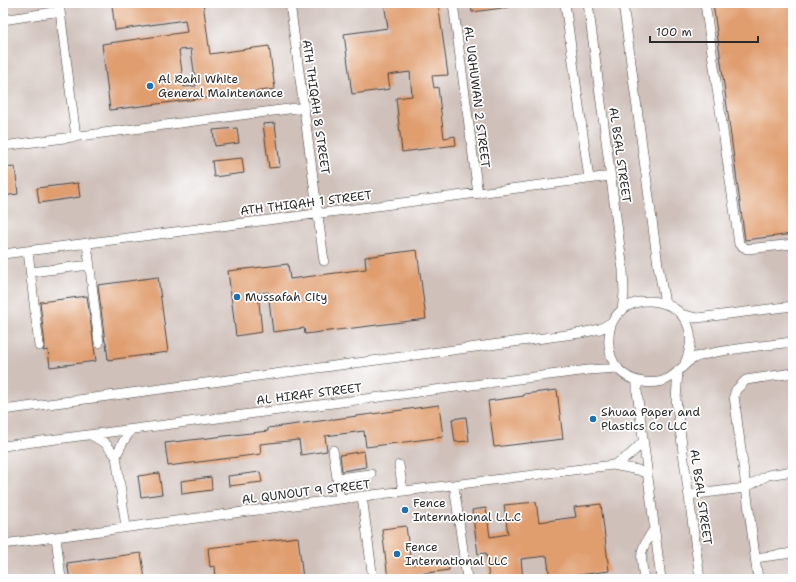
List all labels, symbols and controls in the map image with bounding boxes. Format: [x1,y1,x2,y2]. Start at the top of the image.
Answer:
scale bar [650,18,758,44]
text: 100 m [656,24,692,40]
street label: AL UQHUWAN 2 STREET [460,25,494,169]
street label: ATH THIQAH 8 STREET [299,39,333,176]
place label: Al Rahi White General Maintenance [158,71,283,101]
marker: Al Rahi White General Maintenance [145,81,155,91]
street label: AL BSAL STREET [605,106,635,204]
street label: ATH THIQAH 1 STREET [239,187,373,219]
place label: Mussafah City [245,289,327,305]
marker: Mussafah City [232,292,242,302]
street label: AL HIRAF STREET [255,380,363,408]
place label: Shuaa Paper and Plastics Co LLC [601,404,700,434]
marker: Shuaa Paper and Plastics Co LLC [588,414,598,424]
street label: AL BSAL STREET [686,448,716,546]
street label: AL QUNOUT 9 STREET [241,476,372,508]
place label: Fence International L.L.C [413,495,521,525]
marker: Fence International L.L.C [400,505,410,515]
place label: Fence International LLC [405,539,508,569]
marker: Fence International LLC [392,549,402,559]

